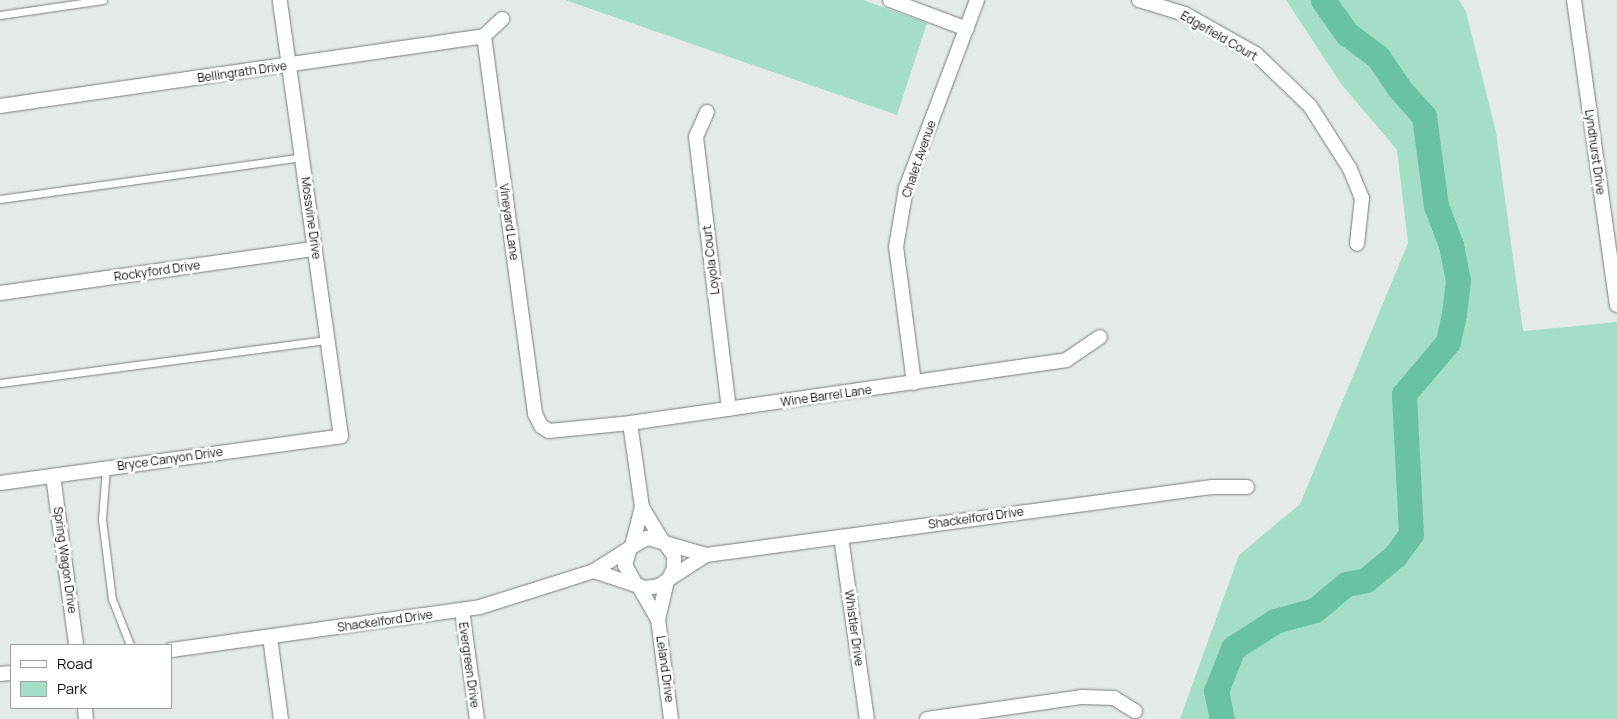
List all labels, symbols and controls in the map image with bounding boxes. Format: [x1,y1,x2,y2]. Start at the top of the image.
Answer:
street label: Edgefield Court [1178,8,1260,64]
street label: Bellingrath Drive [196,59,288,85]
street label: Lyndhurst Drive [1582,108,1608,196]
street label: Chalet Avenue [899,119,939,199]
street label: Mossvine Drive [298,176,324,260]
street label: Vineyard Lane [497,183,521,261]
street label: Loyola Court [700,224,722,296]
street label: Rockyford Drive [113,258,201,284]
street label: Wine Barrel Lane [779,382,873,410]
street label: Bryce Canyon Drive [116,444,224,474]
street label: Shackelford Drive [927,504,1025,532]
street label: Spring Wagon Drive [50,506,80,614]
street label: Whistler Drive [842,589,866,667]
street label: Shackelford Drive [336,607,434,635]
street label: Evergreen Drive [456,621,482,709]
street label: Leland Drive [653,635,677,703]
legend [10,644,172,709]
text: Road [57,653,93,674]
text: Park [57,678,87,699]

